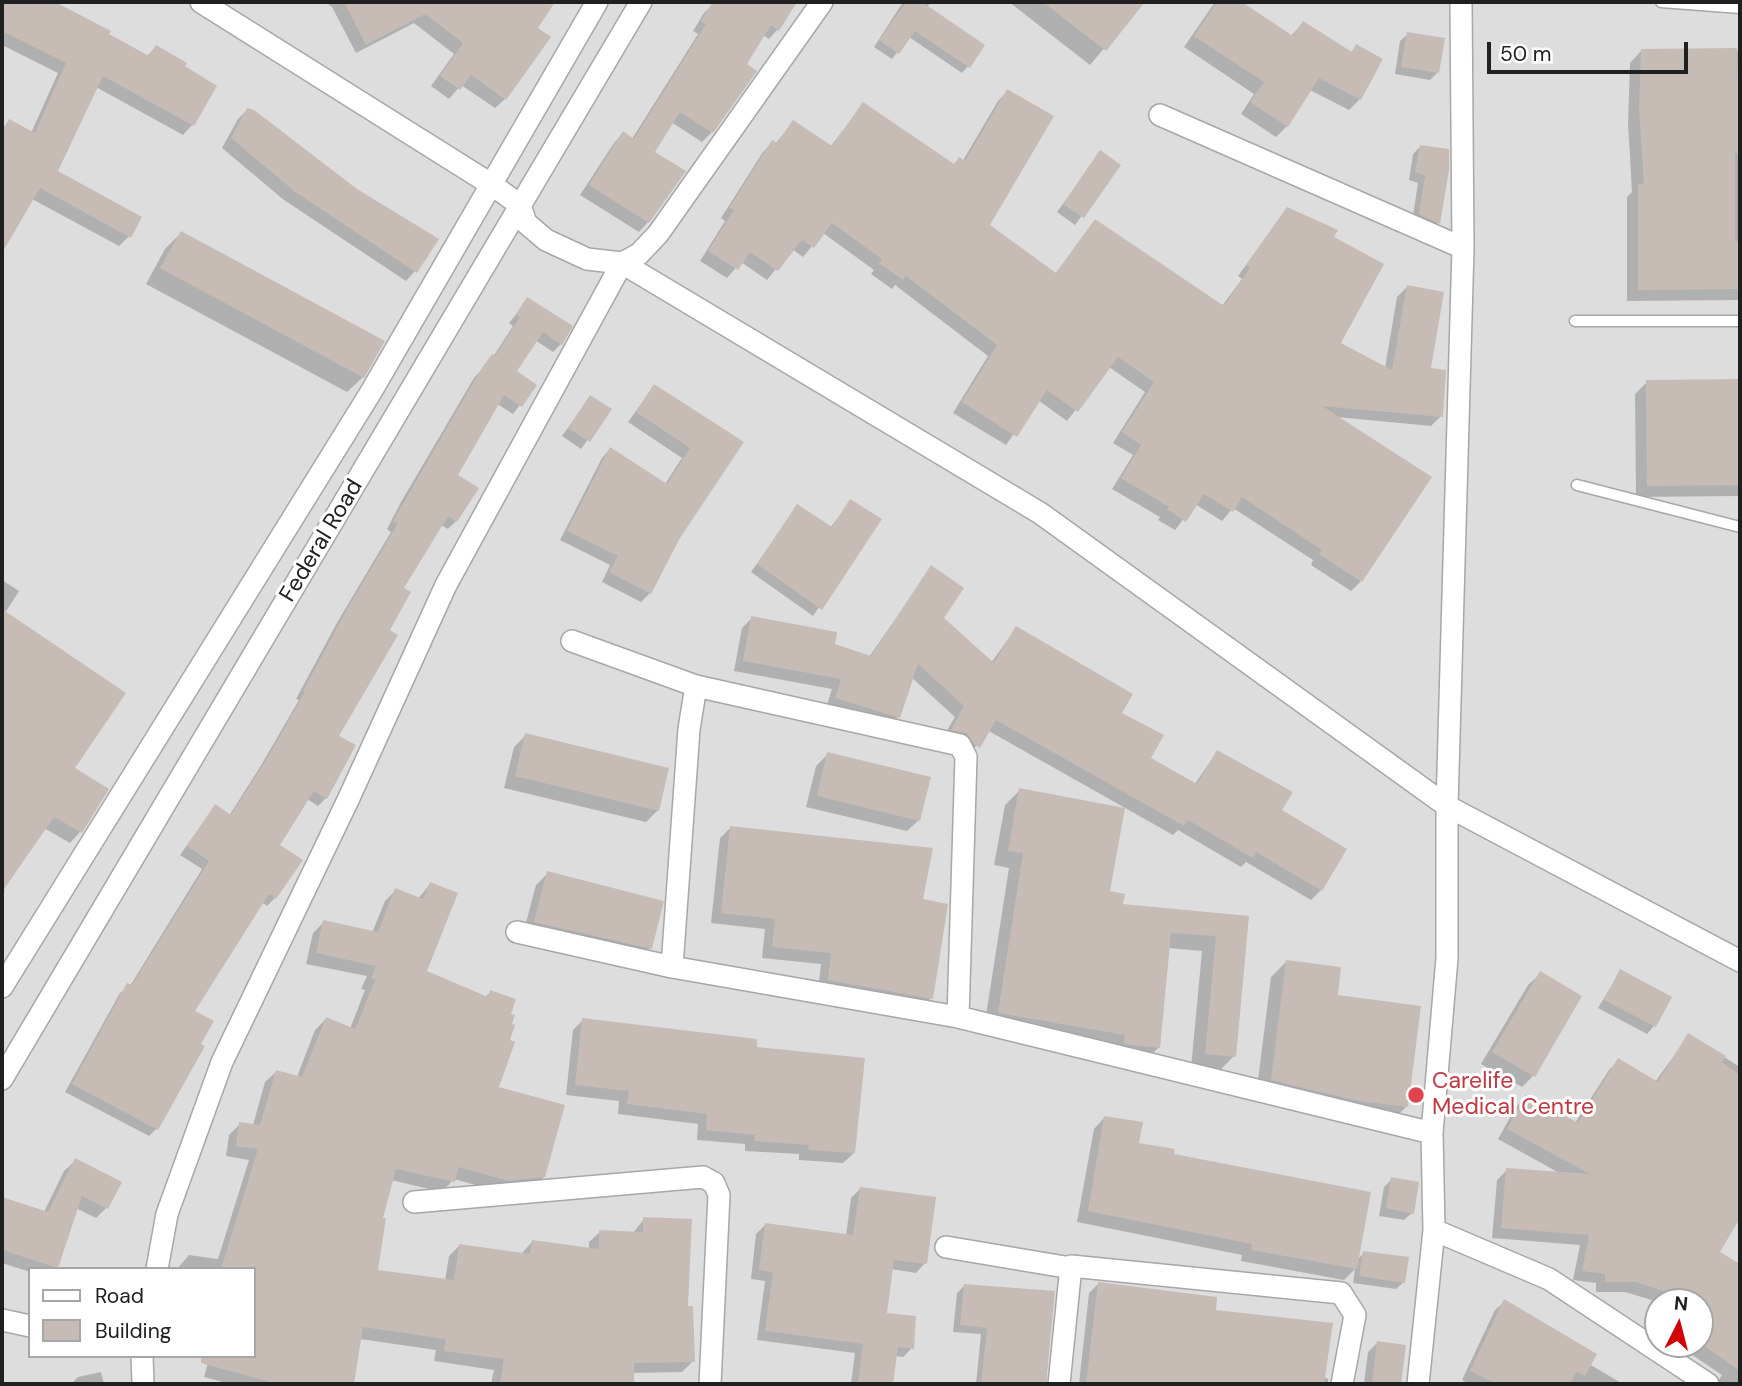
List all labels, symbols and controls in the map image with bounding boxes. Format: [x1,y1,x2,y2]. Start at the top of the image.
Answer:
scale bar [1490,28,1691,72]
text: 50 m [1500,40,1551,68]
street label: Federal Road [275,475,369,607]
place label: Carelife Medical Centre [1432,1068,1594,1122]
marker: Carelife Medical Centre [1406,1085,1426,1105]
legend [28,1267,256,1358]
text: Road [95,1282,144,1310]
north arrow [1644,1288,1714,1358]
text: N [1673,1290,1689,1317]
text: Building [95,1317,171,1345]

